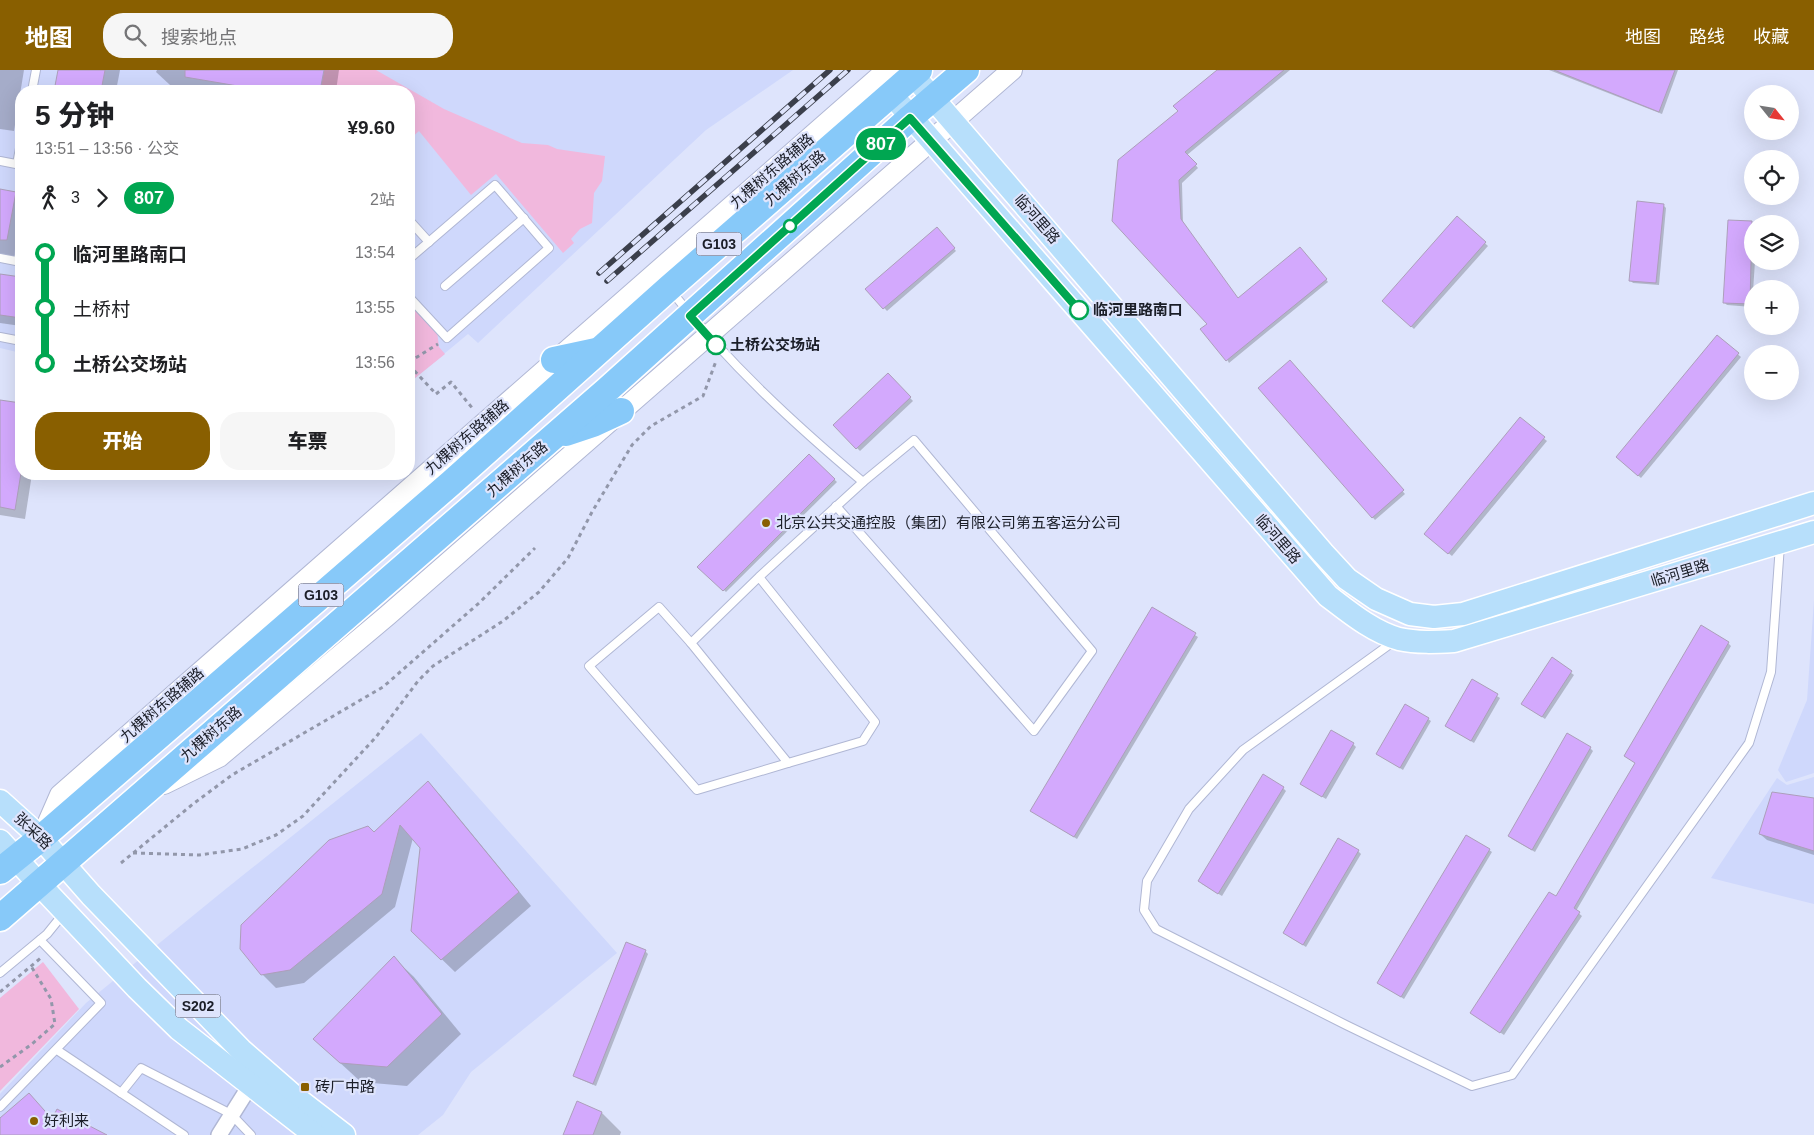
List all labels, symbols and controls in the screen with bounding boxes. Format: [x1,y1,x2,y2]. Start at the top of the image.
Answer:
search box [103,13,453,58]
icon: search [121,21,149,49]
text: 地图 [25,24,73,51]
text: 搜索地点 [161,27,237,48]
text: 地图 [1625,27,1661,47]
text: 路线 [1689,27,1725,47]
text: 收藏 [1753,27,1789,47]
north arrow [1744,85,1799,140]
map controls [1744,85,1799,400]
text: 5 分钟 [35,100,114,131]
text: ¥9.60 [347,117,395,138]
line badge: 807 [852,128,910,160]
street label: 九棵树东路辅路 [726,130,818,212]
text: 807 [866,134,896,154]
text: 13:51 – 13:56 · 公交 [35,140,179,157]
street label: 九棵树东路 [761,147,829,209]
button: locate [1744,150,1799,205]
icon: walk [35,184,63,212]
icon: forward [88,184,116,212]
text: 807 [134,188,164,208]
text: 3 [71,189,80,206]
street label: 临河里路 [1011,190,1063,247]
text: 2站 [370,191,395,208]
button: layers [1744,215,1799,270]
unlabelled marker [783,219,797,233]
road number: G103 [696,232,742,255]
text: 临河里路南口 [73,244,187,265]
text: 13:54 [355,244,395,261]
button: + [1744,280,1799,335]
text: 土桥村 [73,299,130,320]
text: 13:55 [355,299,395,316]
marker: 临河里路南口 [1069,300,1089,320]
place label: 临河里路南口 [1093,301,1183,318]
marker: 土桥公交场站 [706,335,726,355]
place label: 土桥公交场站 [730,336,820,353]
button: − [1744,345,1799,400]
text: 土桥公交场站 [73,354,187,375]
text: 13:56 [355,354,395,371]
street label: 九棵树东路辅路 [421,396,512,477]
button: 开始 [35,412,210,470]
button: 车票 [220,412,395,470]
street label: 九棵树东路 [483,438,551,500]
street label: 临河里路 [1252,510,1304,567]
place label: 北京公共交通控股（集团）有限公司第五客运分公司 [776,514,1121,531]
marker: 北京公共交通控股（集团）有限公司第五客运分公司 [760,517,772,529]
street label: 临河里路 [1649,556,1711,589]
road number: G103 [298,584,344,606]
street label: 九棵树东路辅路 [116,664,207,745]
street label: 九棵树东路 [177,703,245,765]
street label: 张采路 [11,809,55,852]
road number: S202 [176,994,220,1018]
place label: 砖厂中路 [315,1078,375,1095]
marker: 砖厂中路 [299,1081,311,1093]
place label: 好利来 [44,1112,89,1129]
marker: 好利来 [28,1115,40,1127]

